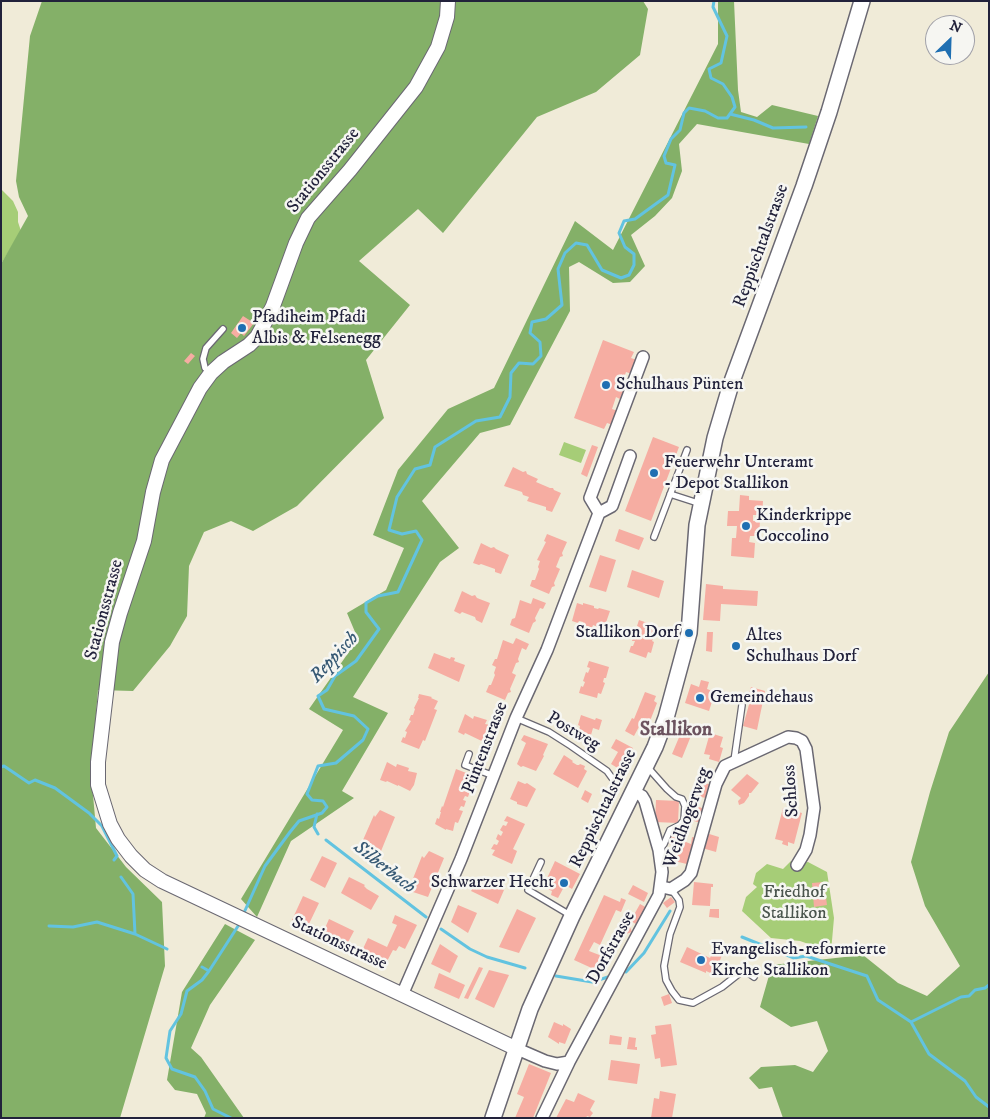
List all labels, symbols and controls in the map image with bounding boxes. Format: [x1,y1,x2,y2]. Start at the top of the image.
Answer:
north arrow [925,15,975,65]
text: N [947,17,965,38]
street label: Stationsstrasse [283,124,365,218]
street label: Reppischtalstrasse [730,181,794,311]
place label: Pfadiheim Pfadi Albis & Felsenegg [252,307,381,350]
marker: Pfadiheim Pfadi Albis & Felsenegg [236,322,248,334]
place label: Schulhaus Pünten [616,374,743,396]
marker: Schulhaus Pünten [600,379,612,391]
place label: Feuerwehr Unteramt - Depot Stallikon [664,452,814,494]
marker: Feuerwehr Unteramt - Depot Stallikon [648,467,660,479]
place label: Kinderkrippe Coccolino [756,505,851,548]
marker: Kinderkrippe Coccolino [740,520,752,532]
street label: Stationsstrasse [81,557,129,663]
place label: Stallikon Dorf [575,622,679,644]
place label: Altes Schulhaus Dorf [746,625,857,668]
marker: Stallikon Dorf [683,627,695,639]
water label: Reppisch [306,628,364,688]
marker: Altes Schulhaus Dorf [730,640,742,652]
place label: Gemeindehaus [710,687,813,709]
marker: Gemeindehaus [694,692,706,704]
street label: Püntenstrasse [459,699,513,797]
street label: Postweg [542,708,604,756]
district label: Stallikon [640,719,712,743]
street label: Reppischtalstrasse [566,746,642,872]
street label: Schloss [779,764,805,818]
street label: Weidhogerweg [660,765,716,871]
water label: Silberbach [348,837,420,899]
place label: Schwarzer Hecht [431,872,554,894]
marker: Schwarzer Hecht [558,877,570,889]
park label: Friedhof Stallikon [761,882,827,924]
street label: Dorfstrasse [583,908,641,988]
street label: Stationsstrasse [288,912,390,976]
place label: Evangelisch-reformierte Kirche Stallikon [711,939,886,982]
marker: Evangelisch-reformierte Kirche Stallikon [695,954,707,966]

